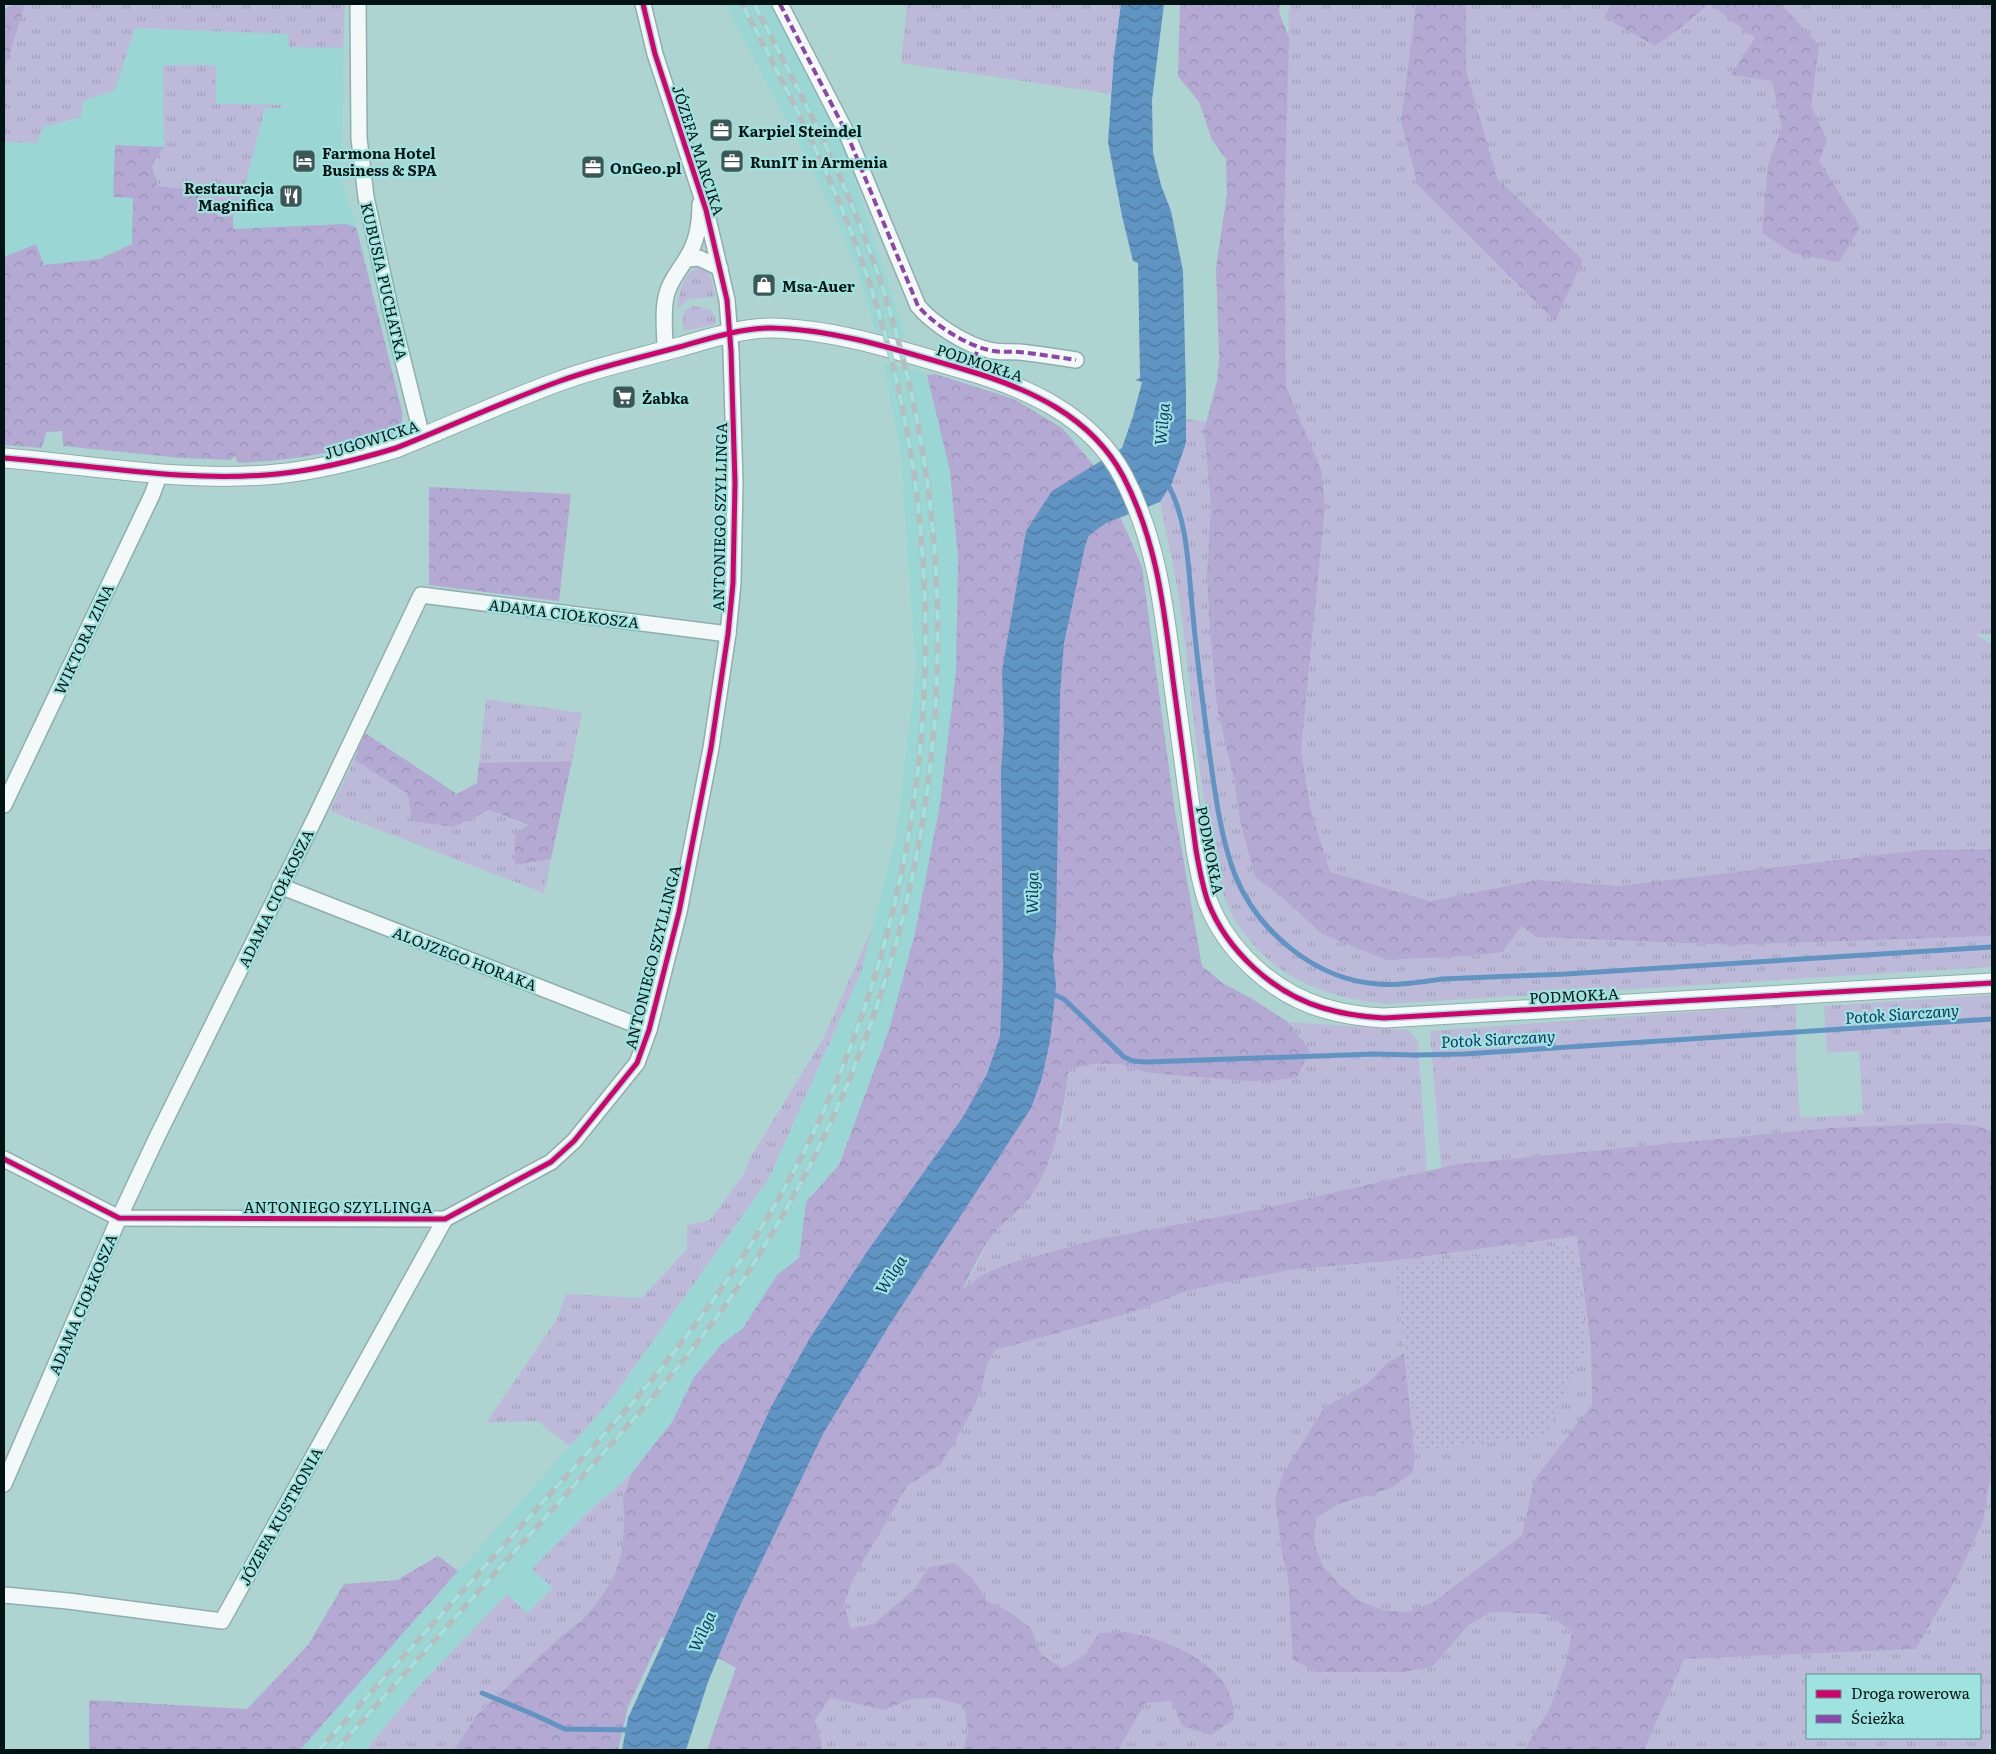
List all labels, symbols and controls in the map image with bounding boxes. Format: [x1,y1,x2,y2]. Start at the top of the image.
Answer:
street label: JÓZEFA MARCIKA [667,82,731,218]
office icon: Karpiel Steindel [708,117,734,143]
place label: Karpiel Steindel [738,119,862,142]
place label: Farmona Hotel Business & SPA [322,141,437,181]
hotel icon: Farmona Hotel Business & SPA [291,148,317,174]
office icon: RunIT in Armenia [719,148,745,174]
place label: RunIT in Armenia [750,150,888,173]
office icon: OnGeo.pl [580,154,606,180]
place label: OnGeo.pl [610,156,682,179]
place label: Restauracja Magnifica [184,176,274,216]
restaurant icon: Restauracja Magnifica [278,183,304,209]
street label: KUBUSIA PUCHATKA [356,200,414,362]
shop icon: Msa-Auer [751,272,777,298]
place label: Msa-Auer [782,274,855,297]
street label: PODMOKŁA [934,337,1026,387]
supermarket icon: Żabka [611,384,637,410]
place label: Żabka [642,386,689,409]
water label: Wilga [1147,401,1175,446]
street label: JUGOWICKA [321,414,421,464]
street label: ANTONIEGO SZYLLINGA [706,422,732,612]
street label: WIKTORA ZINA [47,580,119,698]
street label: ADAMA CIOŁKOSZA [487,592,641,634]
street label: PODMOKŁA [1191,804,1231,896]
street label: ADAMA CIOŁKOSZA [231,825,319,971]
street label: ANTONIEGO SZYLLINGA [618,862,686,1052]
water label: Wilga [1019,871,1043,914]
street label: ALOJZEGO HORAKA [389,920,541,996]
street label: PODMOKŁA [1529,981,1619,1009]
water label: Potok Siarczany [1844,997,1960,1029]
water label: Potok Siarczany [1440,1023,1556,1053]
street label: ANTONIEGO SZYLLINGA [243,1195,433,1218]
street label: ADAMA CIOŁKOSZA [42,1230,122,1378]
water label: Wilga [868,1249,912,1298]
street label: JÓZEFA KUSTRONIA [232,1443,328,1589]
water label: Wilga [681,1606,721,1655]
legend [1806,1674,1981,1739]
text: Droga rowerowa [1851,1681,1971,1704]
text: Ścieżka [1851,1706,1906,1729]

